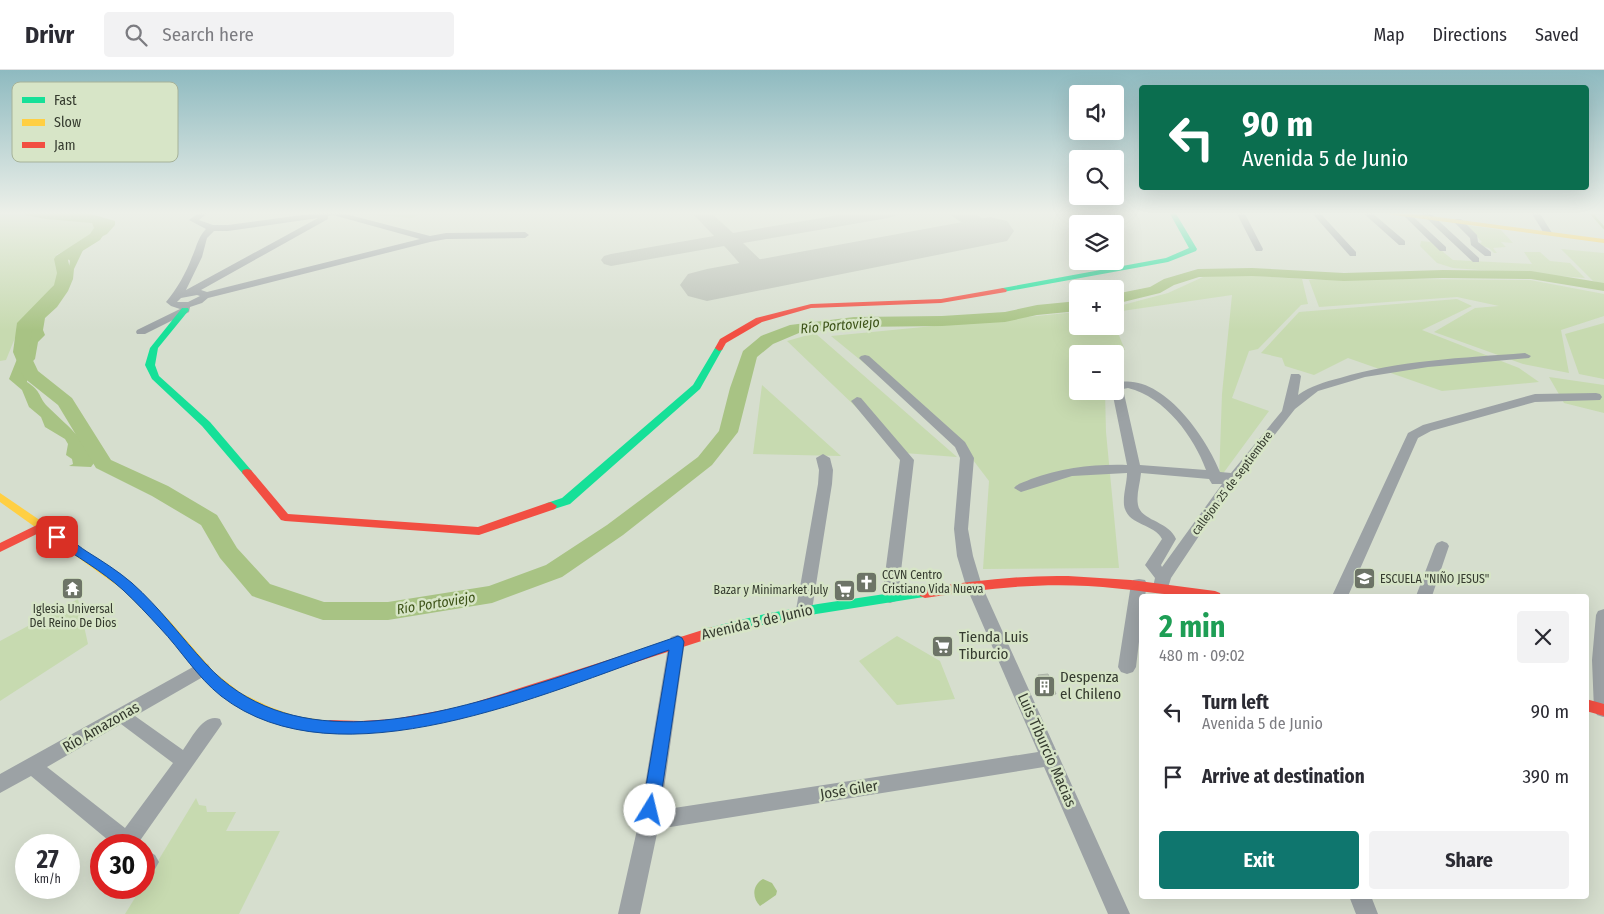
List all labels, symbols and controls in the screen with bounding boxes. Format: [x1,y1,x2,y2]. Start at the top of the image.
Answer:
search box [104,12,454,57]
text: Drivr [25,21,74,49]
icon: search [122,21,150,49]
text: Search here [162,23,254,46]
text: Map [1373,24,1405,46]
text: Directions [1433,24,1507,46]
text: Saved [1535,24,1579,46]
legend [12,82,178,162]
map controls [1069,85,1124,400]
button: sound [1069,85,1124,140]
text: Fast [54,92,77,109]
text: 90 m [1242,103,1313,145]
icon: left [1159,105,1224,170]
text: Slow [54,114,81,131]
text: Jam [54,137,75,154]
text: Avenida 5 de Junio [1242,145,1408,172]
button: search [1069,150,1124,205]
button: layers [1069,215,1124,270]
button: + [1069,280,1124,335]
water label: Río Portoviejo [800,314,880,337]
button: − [1069,345,1124,400]
street label: callejon 25 de septiembre [1189,428,1276,538]
pin [36,516,78,558]
icon: arrive [43,523,71,551]
school or university icon: ESCUELA "NIÑO JESUS" [1352,567,1376,591]
place label: CCVN Centro Cristiano Vida Nueva [882,568,983,596]
church icon: CCVN Centro Cristiano Vida Nueva [854,570,878,594]
place label: ESCUELA "NIÑO JESUS" [1380,571,1489,586]
temple icon: Iglesia Universal Del Reino De Dios [61,576,85,600]
supermarket icon: Bazar y Minimarket July [832,578,856,602]
place label: Bazar y Minimarket July [714,583,829,597]
water label: Río Portoviejo [396,589,477,618]
street label: Avenida 5 de Junio [700,600,814,644]
place label: Iglesia Universal Del Reino De Dios [30,602,116,630]
text: 2 min [1159,609,1226,645]
button: close [1517,611,1569,663]
place label: Tienda Luis Tiburcio [959,628,1028,663]
supermarket icon: Tienda Luis Tiburcio [931,634,955,658]
text: 480 m · 09:02 [1159,646,1245,665]
place label: Despenza el Chileno [1060,668,1121,703]
building icon: Despenza el Chileno [1032,674,1056,698]
street label: Luis Tiburcio Macias [1014,690,1080,810]
text: Turn left [1202,691,1269,714]
street label: Río Amazonas [60,698,142,756]
icon: left [1159,698,1187,726]
text: 90 m [1531,700,1569,723]
text: Avenida 5 de Junio [1202,714,1323,733]
icon: arrive [1159,763,1187,791]
text: Arrive at destination [1202,765,1365,788]
text: 390 m [1522,765,1569,788]
street label: José Giler [819,776,880,803]
position arrow [623,783,675,835]
button: Exit [1159,831,1359,889]
button: Share [1369,831,1569,889]
speed limit sign: 30 [90,834,155,899]
text: 27 [36,845,59,875]
text: km/h [34,872,61,886]

